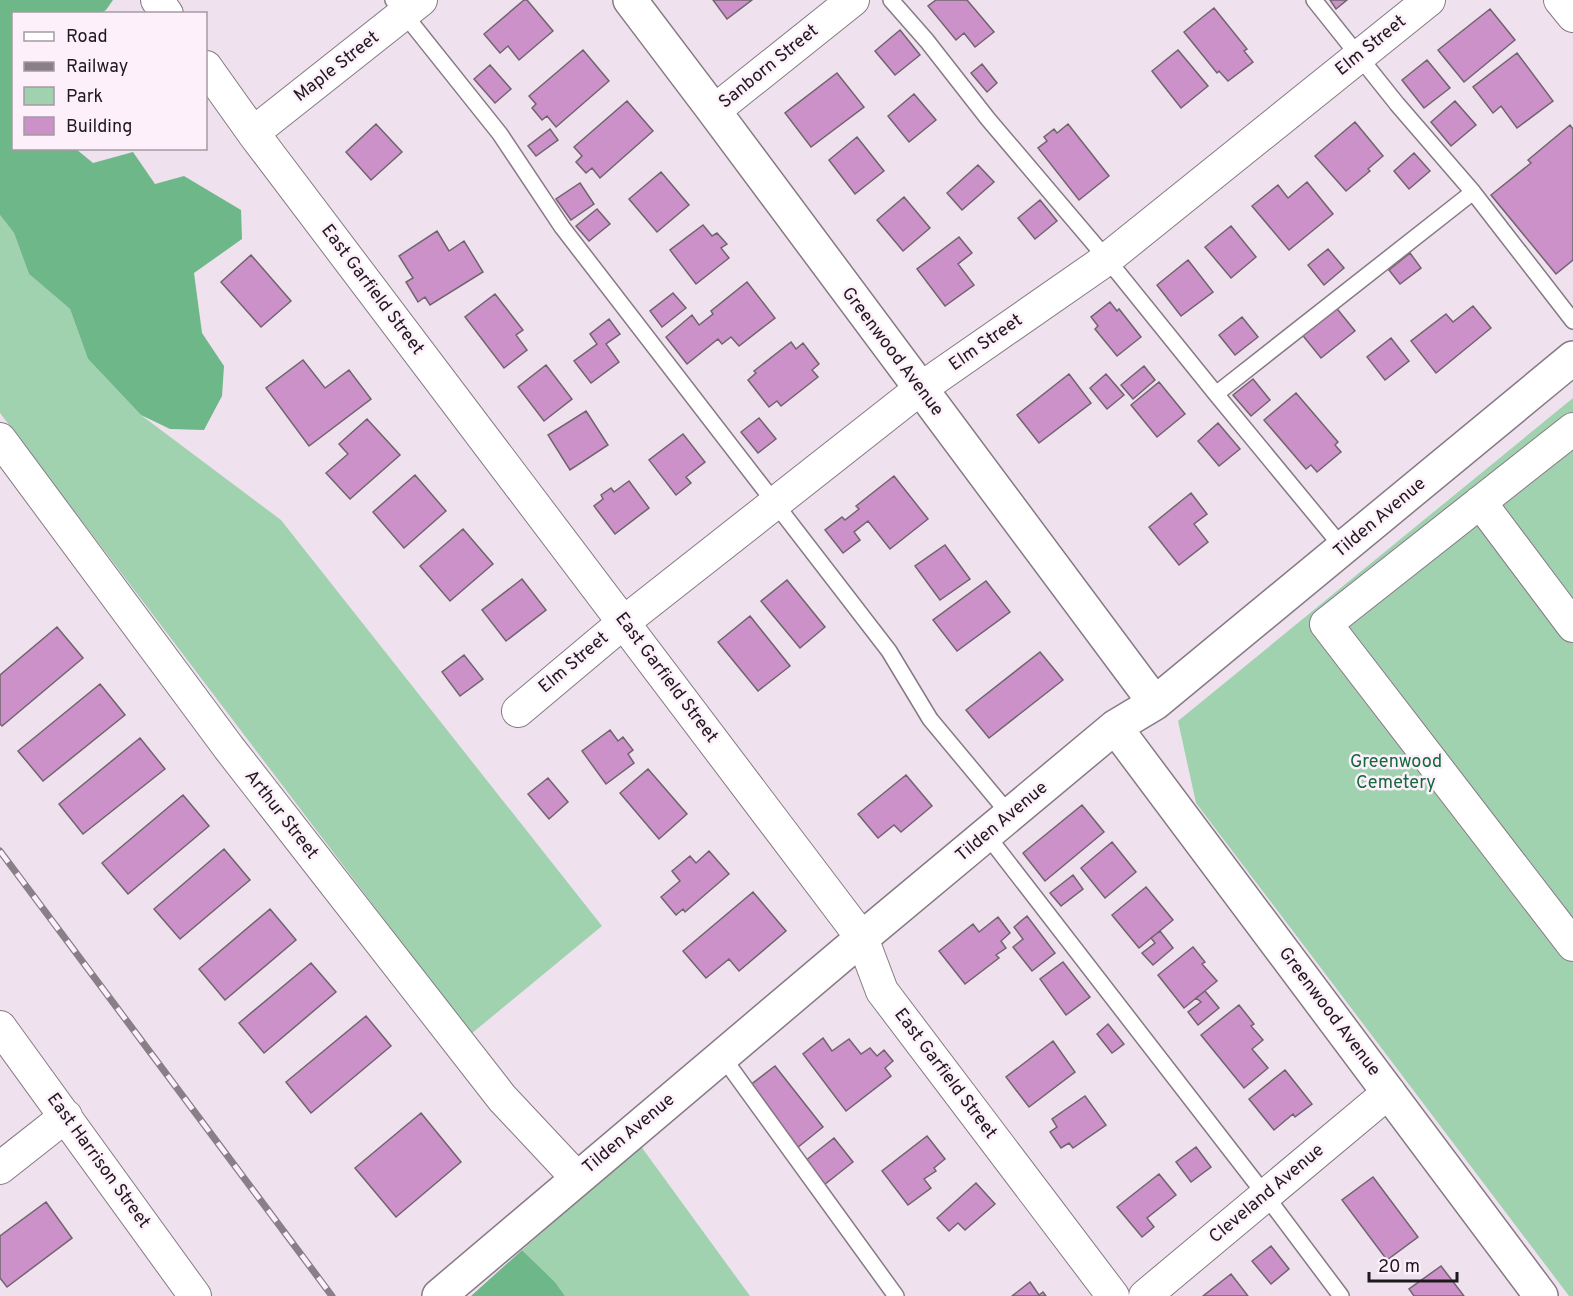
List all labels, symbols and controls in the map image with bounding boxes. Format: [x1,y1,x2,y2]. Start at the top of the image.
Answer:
street label: Elm Street [1331,10,1411,82]
legend [12,12,207,150]
street label: Sanborn Street [714,20,824,114]
text: Road [66,26,108,49]
street label: Maple Street [290,27,384,107]
text: Railway [66,56,128,79]
text: Park [66,86,103,109]
text: Building [66,116,132,139]
street label: East Garfield Street [315,220,429,360]
street label: Greenwood Avenue [836,283,948,421]
street label: Elm Street [945,309,1027,377]
street label: Tilden Avenue [1329,473,1431,563]
street label: East Garfield Street [609,608,723,748]
street label: Elm Street [534,627,614,699]
park label: Greenwood Cemetery [1350,751,1442,795]
street label: Arthur Street [239,766,323,864]
street label: Tilden Avenue [951,777,1053,867]
street label: Greenwood Avenue [1273,943,1385,1081]
street label: East Garfield Street [888,1004,1002,1144]
street label: East Harrison Street [41,1089,155,1233]
street label: Tilden Avenue [578,1089,680,1179]
street label: Cleveland Avenue [1205,1139,1329,1249]
scale bar [1369,1245,1458,1283]
text: 20 m [1378,1256,1420,1279]

